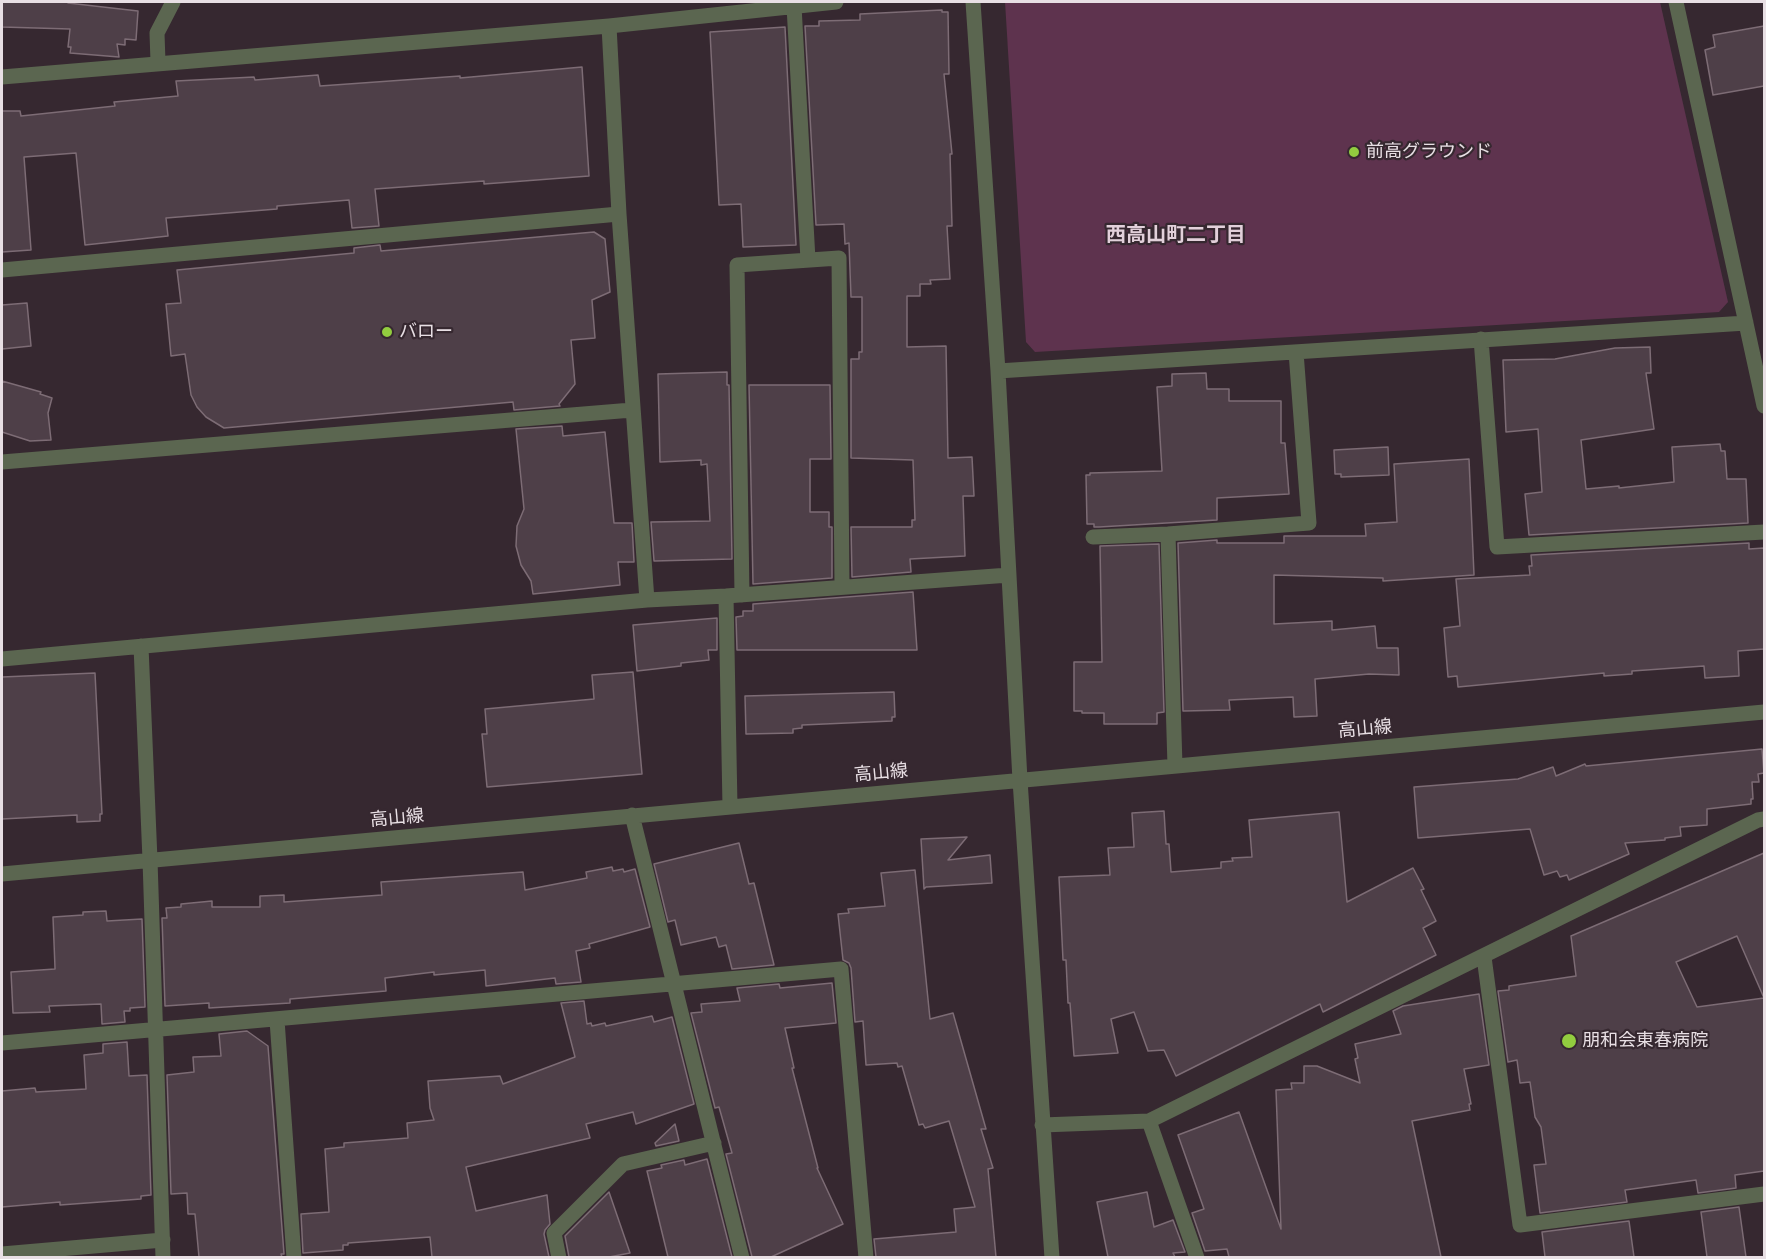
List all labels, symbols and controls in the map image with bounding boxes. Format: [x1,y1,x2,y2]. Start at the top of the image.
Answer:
place label: 前高グラウンド [1366,141,1492,163]
marker: 前高グラウンド [1347,145,1361,159]
district label: 西高山町二丁目 [1106,223,1246,247]
place label: バロー [399,321,453,343]
marker: バロー [380,325,394,339]
street label: 高山線 [1337,716,1393,742]
street label: 高山線 [853,760,909,786]
street label: 高山線 [369,805,425,831]
place label: 朋和会東春病院 [1582,1030,1708,1052]
marker: 朋和会東春病院 [1560,1032,1578,1050]

